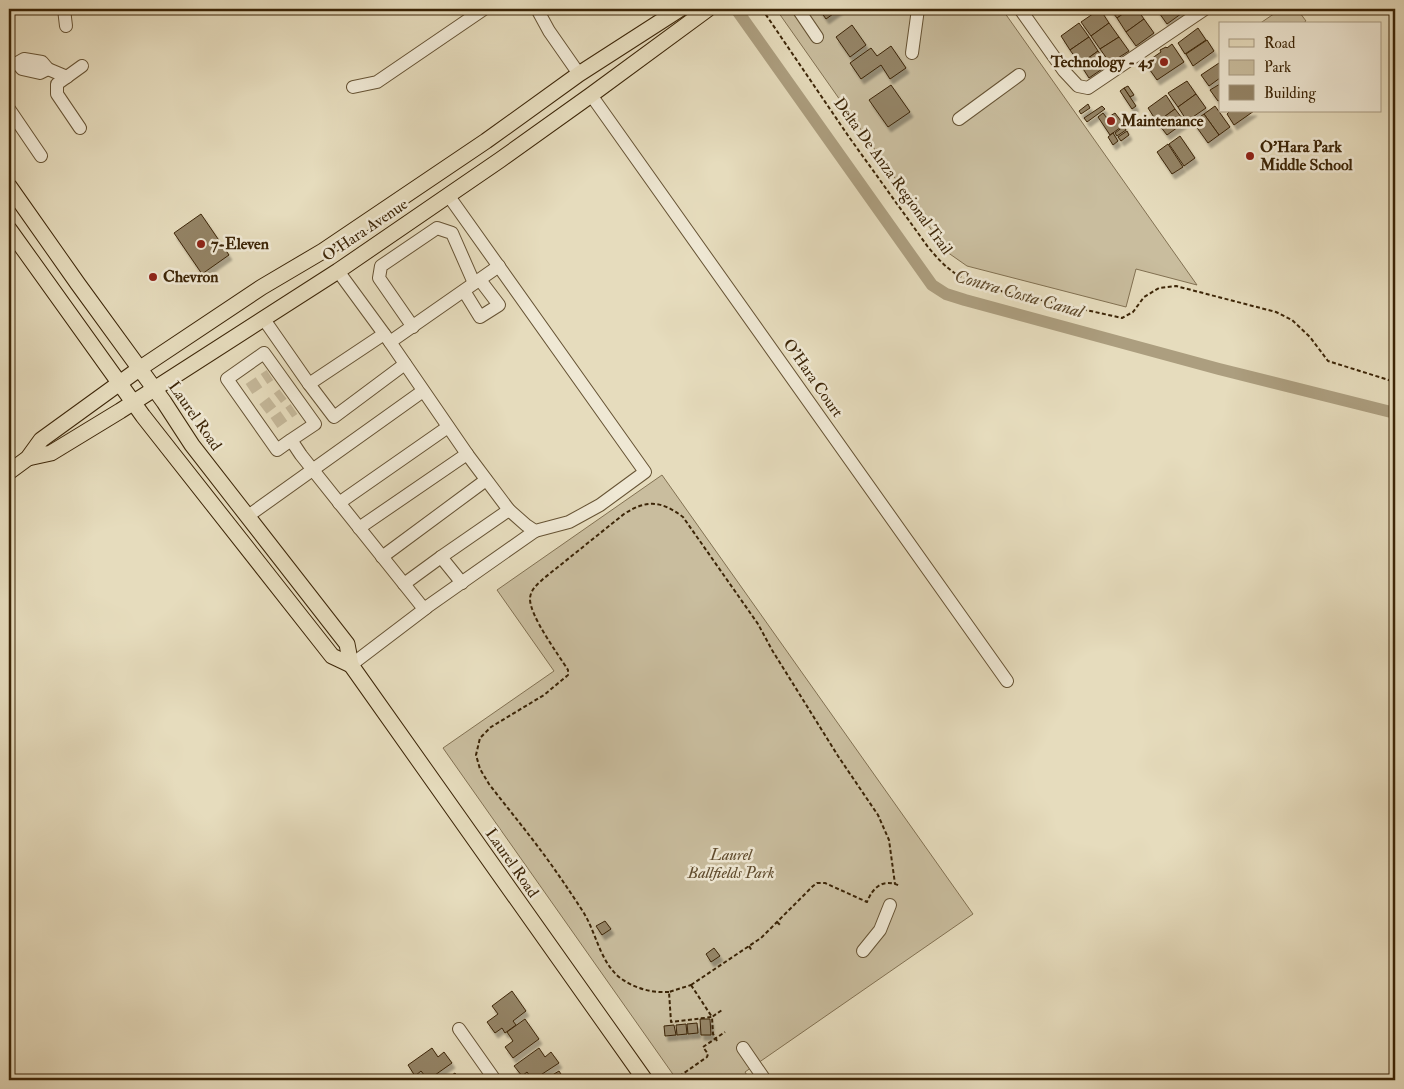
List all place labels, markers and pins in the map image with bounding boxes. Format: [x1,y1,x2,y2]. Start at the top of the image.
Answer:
place label: Technology - 45 [1050,52,1155,73]
marker: Technology - 45 [1158,56,1170,68]
place label: Maintenance [1120,111,1204,131]
marker: Maintenance [1105,115,1117,127]
place label: O'Hara Park Middle School [1259,137,1354,175]
marker: O'Hara Park Middle School [1244,150,1256,162]
place label: 7-Eleven [211,234,270,254]
marker: 7-Eleven [195,238,207,250]
place label: Chevron [163,267,219,287]
marker: Chevron [147,271,159,283]

